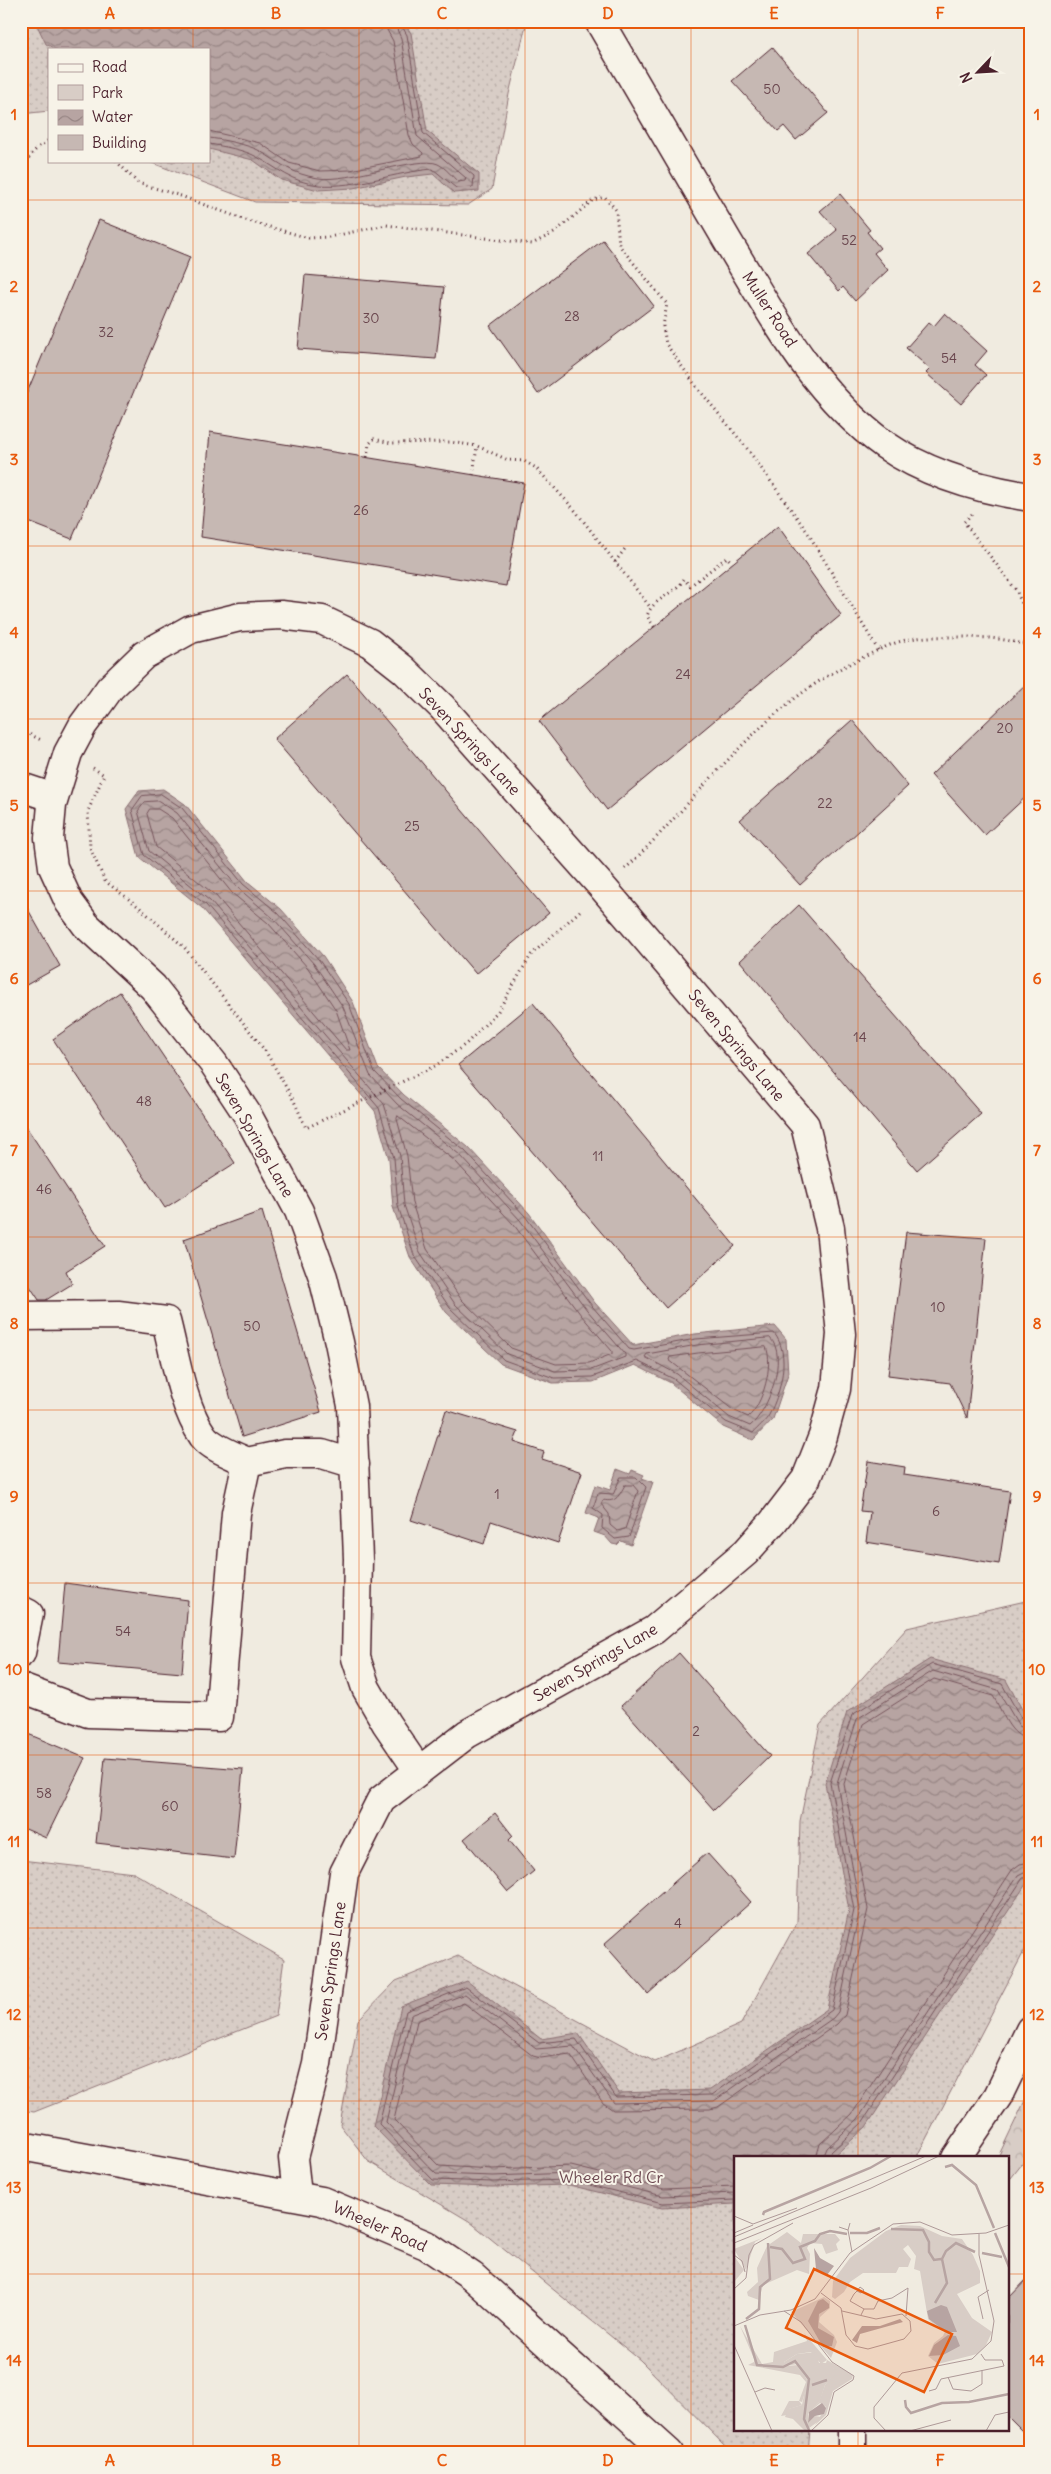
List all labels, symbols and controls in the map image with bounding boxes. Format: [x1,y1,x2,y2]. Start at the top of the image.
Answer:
text: A [105,3,115,23]
text: B [271,3,282,23]
text: C [437,3,448,23]
text: D [602,3,614,23]
text: E [769,3,779,23]
text: F [935,3,945,23]
legend [48,48,210,162]
north arrow [954,48,1004,98]
text: Road [92,57,127,76]
text: N [956,69,976,86]
house number: 50 [763,80,781,98]
text: Park [92,83,123,102]
text: 1 [11,104,17,124]
text: 1 [1034,104,1040,124]
text: Water [92,107,133,126]
text: Building [92,133,147,152]
house number: 52 [841,231,857,249]
street label: Muller Road [738,268,802,350]
text: 2 [10,276,19,296]
text: 2 [1033,276,1042,296]
house number: 28 [564,307,580,325]
house number: 30 [362,309,380,327]
house number: 32 [98,323,114,341]
house number: 54 [941,349,957,367]
text: 3 [9,449,19,469]
text: 3 [1032,449,1042,469]
house number: 26 [353,501,369,519]
text: 4 [9,622,19,642]
text: 4 [1032,622,1042,642]
house number: 24 [675,665,691,683]
street label: Seven Springs Lane [415,683,525,799]
house number: 20 [997,719,1013,737]
house number: 22 [817,794,833,812]
text: 5 [9,795,19,815]
text: 5 [1032,795,1042,815]
house number: 25 [404,817,420,835]
text: 6 [9,968,19,988]
text: 6 [1032,968,1042,988]
street label: Seven Springs Lane [684,985,790,1105]
house number: 14 [853,1028,867,1046]
street label: Seven Springs Lane [211,1069,299,1201]
house number: 48 [136,1092,152,1110]
text: 7 [10,1140,18,1160]
text: 7 [1033,1140,1041,1160]
house number: 11 [592,1147,604,1165]
house number: 46 [36,1180,52,1198]
house number: 10 [931,1298,945,1316]
text: 8 [9,1313,19,1333]
text: 8 [1032,1313,1042,1333]
house number: 50 [243,1317,261,1335]
house number: 1 [494,1485,500,1503]
text: 9 [9,1486,19,1506]
text: 9 [1032,1486,1042,1506]
house number: 6 [932,1502,940,1520]
street label: Seven Springs Lane [529,1618,661,1706]
house number: 54 [115,1622,131,1640]
text: 10 [6,1659,22,1679]
text: 10 [1029,1659,1045,1679]
house number: 2 [692,1722,700,1740]
house number: 58 [36,1784,52,1802]
house number: 60 [161,1797,179,1815]
text: 11 [8,1831,20,1851]
text: 11 [1031,1831,1043,1851]
street label: Seven Springs Lane [310,1900,350,2042]
house number: 4 [674,1914,682,1932]
text: 12 [6,2004,22,2024]
text: 12 [1029,2004,1045,2024]
inset map [734,2156,1008,2432]
park label: Wheeler Rd Cr [559,2167,663,2187]
text: 13 [6,2177,22,2197]
text: 13 [1029,2177,1045,2197]
street label: Wheeler Road [330,2196,430,2256]
text: 14 [6,2350,22,2370]
text: 14 [1029,2350,1045,2370]
text: A [105,2450,115,2470]
text: B [271,2450,282,2470]
text: C [437,2450,448,2470]
text: D [602,2450,614,2470]
text: E [769,2450,779,2470]
text: F [935,2450,945,2470]

